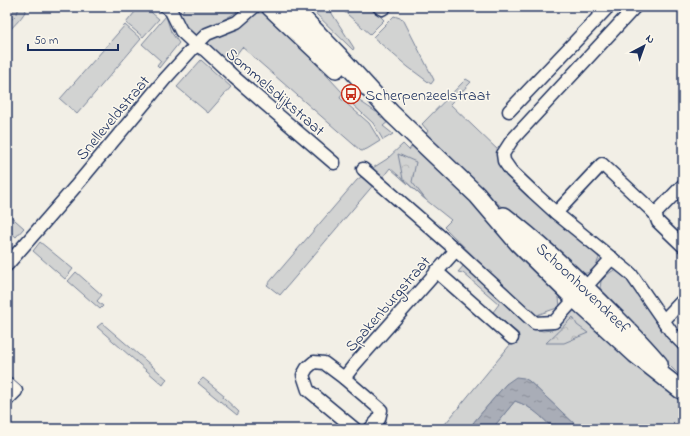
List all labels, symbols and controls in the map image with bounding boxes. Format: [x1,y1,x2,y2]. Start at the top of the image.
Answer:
scale bar [28,26,118,52]
north arrow [624,26,664,66]
text: N [642,31,658,48]
text: 50 m [34,32,58,50]
street label: Sommelsdijkstraat [220,43,330,143]
street label: Snelleveldstraat [71,70,157,166]
bus stop icon: Scherpenzeelstraat [340,83,362,105]
place label: Scherpenzeelstraat [365,84,491,108]
street label: Schoonhovendreef [530,237,635,340]
street label: Spakenburgstraat [340,250,438,358]

